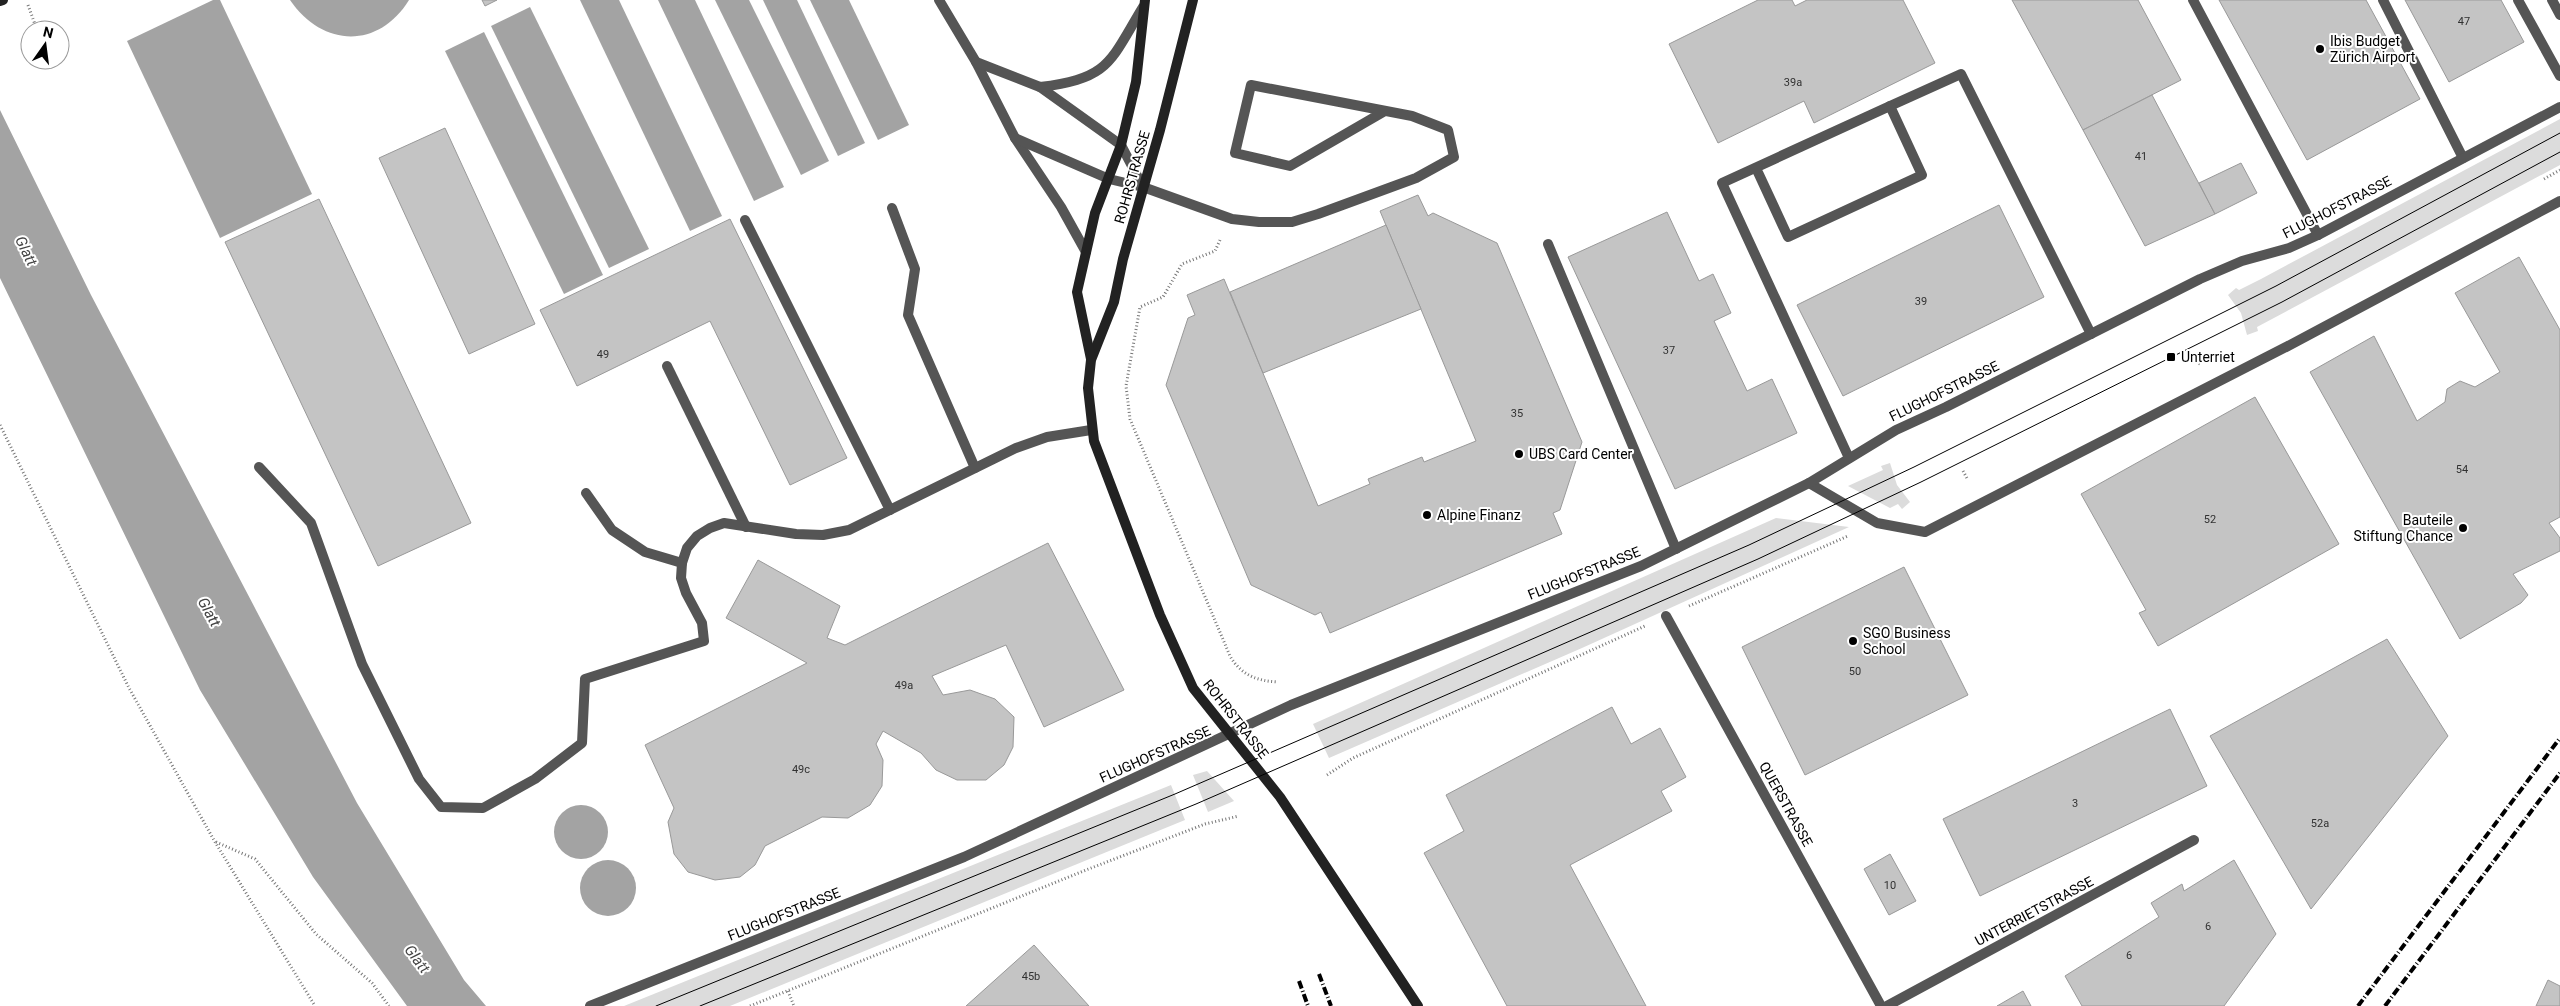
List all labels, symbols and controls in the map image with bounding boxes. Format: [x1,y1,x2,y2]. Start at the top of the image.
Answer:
house number: 47 [2458,15,2470,28]
north arrow [20,20,70,70]
text: N [41,23,55,41]
place label: Ibis Budget Zürich Airport [2330,33,2416,65]
marker: Ibis Budget Zürich Airport [2314,43,2326,55]
house number: 39a [1784,76,1802,89]
street label: ROHRSTRASSE [1111,129,1153,225]
house number: 41 [2135,150,2147,163]
street label: FLUGHOFSTRASSE [2280,173,2394,241]
water label: Glatt [11,233,41,269]
house number: 39 [1915,295,1927,308]
house number: 37 [1663,344,1675,357]
house number: 49 [597,348,609,361]
place label: Unterriet [2181,349,2235,365]
marker: Unterriet [2165,351,2177,363]
street label: FLUGHOFSTRASSE [1887,358,2001,424]
house number: 35 [1511,407,1523,420]
place label: UBS Card Center [1529,446,1633,462]
marker: UBS Card Center [1513,448,1525,460]
house number: 54 [2456,463,2468,476]
place label: Alpine Finanz [1437,507,1521,523]
marker: Alpine Finanz [1421,509,1433,521]
place label: Bauteile Stiftung Chance [2354,512,2453,544]
house number: 52 [2204,513,2216,526]
marker: Bauteile Stiftung Chance [2457,522,2469,534]
street label: FLUGHOFSTRASSE [1525,543,1643,603]
water label: Glatt [194,594,224,630]
place label: SGO Business School [1863,625,1951,657]
marker: SGO Business School [1847,635,1859,647]
house number: 50 [1849,665,1861,678]
street label: ROHRSTRASSE [1200,676,1272,762]
house number: 49a [895,679,913,692]
street label: FLUGHOFSTRASSE [1097,722,1213,786]
street label: QUERSTRASSE [1756,759,1816,849]
house number: 49c [792,763,810,776]
house number: 3 [2072,797,2078,810]
house number: 52a [2311,817,2329,830]
street label: UNTERRIETSTRASSE [1972,873,2096,949]
house number: 10 [1884,879,1896,892]
street label: FLUGHOFSTRASSE [725,884,843,944]
house number: 6 [2205,920,2211,933]
water label: Glatt [401,941,434,977]
house number: 6 [2126,949,2132,962]
house number: 45b [1022,970,1040,983]

